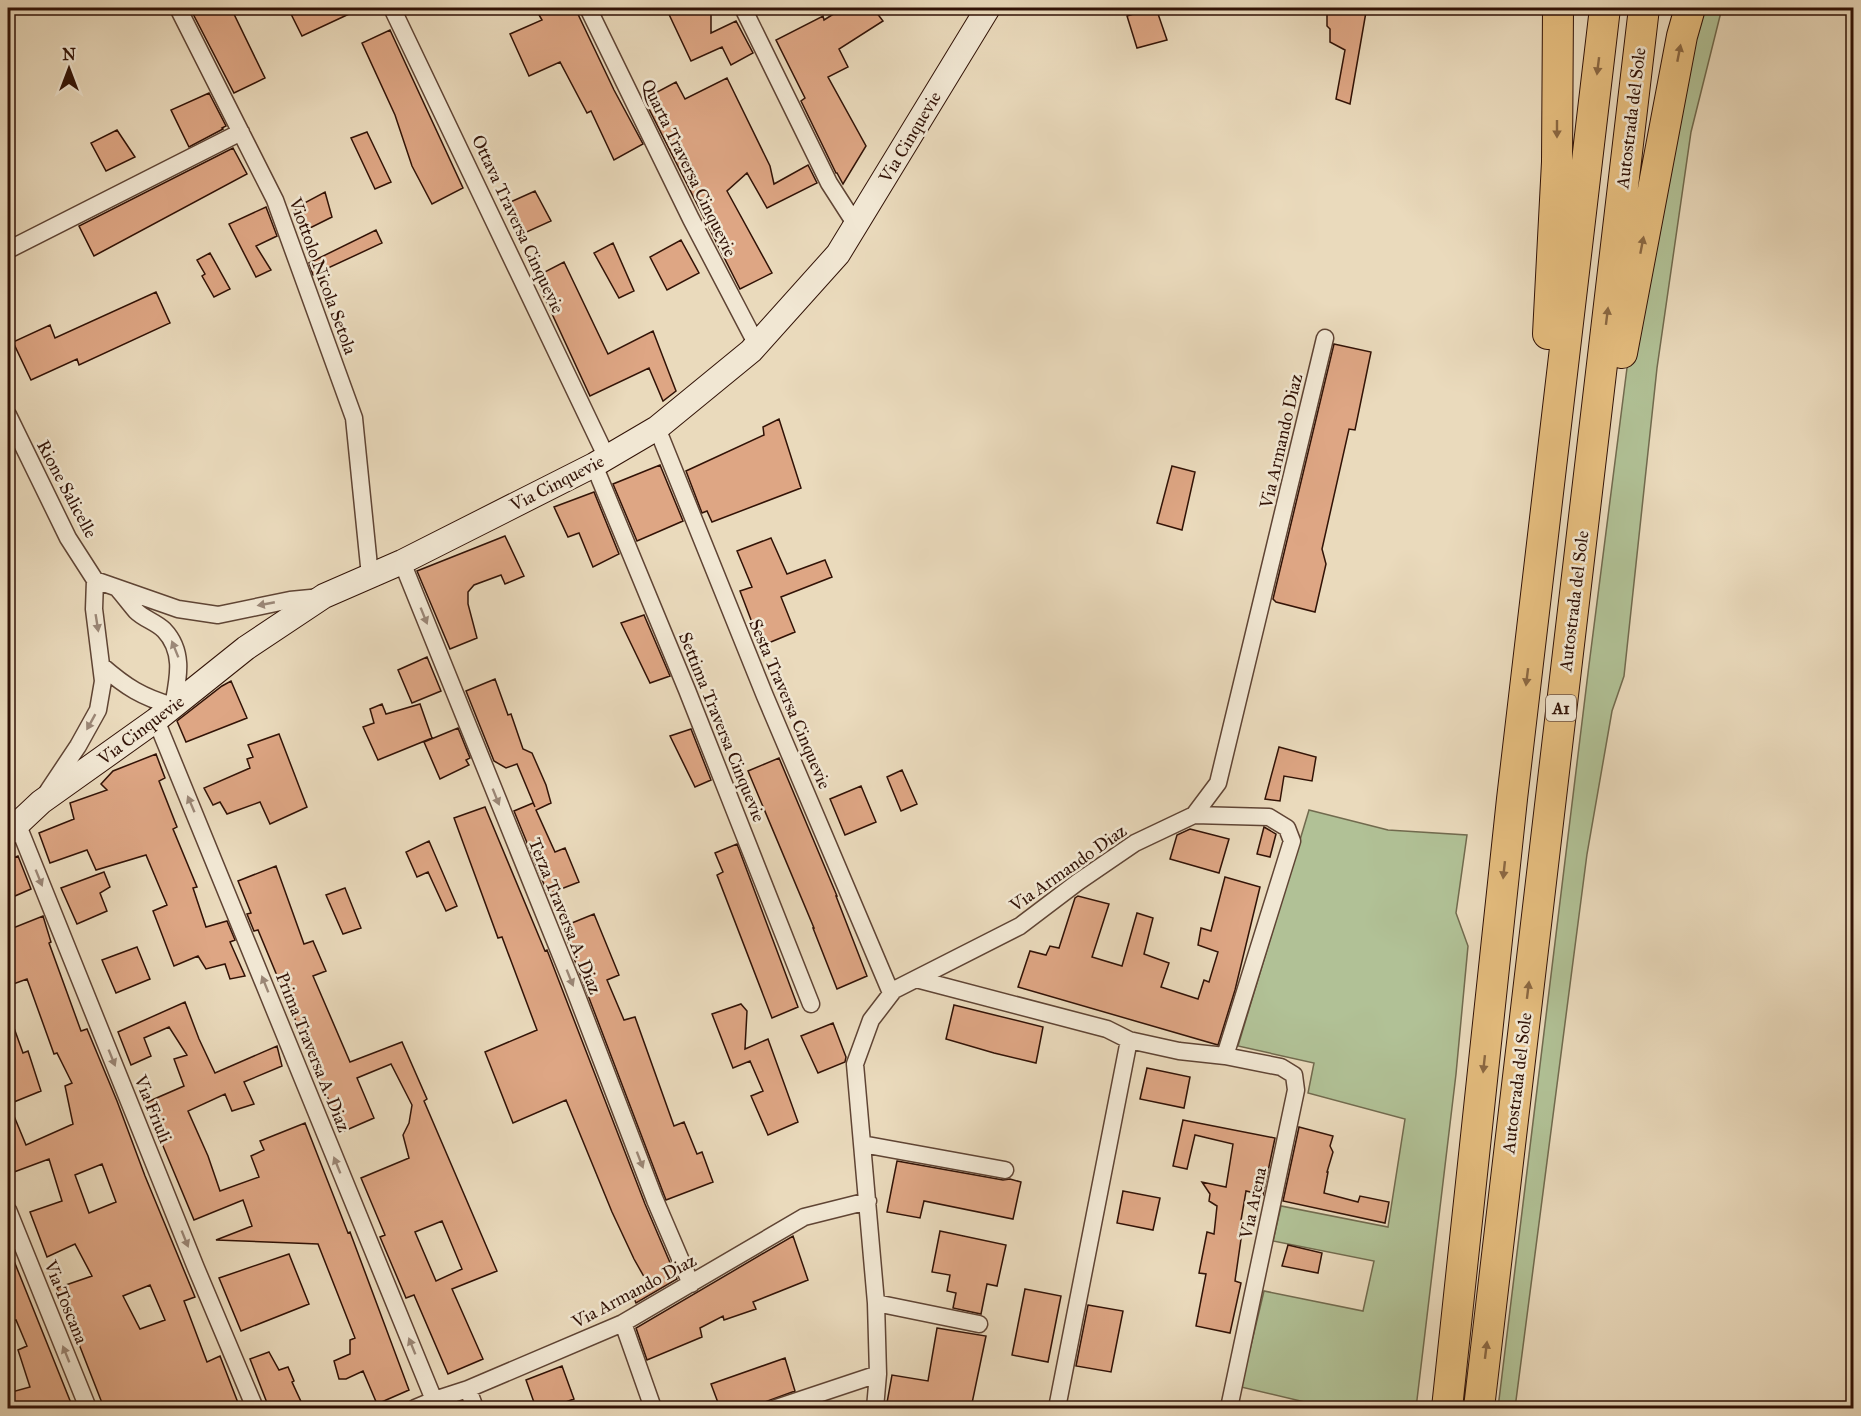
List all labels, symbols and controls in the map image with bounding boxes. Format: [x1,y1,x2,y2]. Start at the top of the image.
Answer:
north arrow [39,39,99,99]
one-way arrow [1675,44,1684,63]
text: N [62,45,76,64]
street label: Autostrada del Sole [1611,46,1651,191]
one-way arrow [1593,56,1603,75]
street label: Quarta Traversa Cinquevie [635,76,742,261]
street label: Via Cinquevie [874,87,947,188]
one-way arrow [1552,119,1562,138]
street label: Ottava Traversa Cinquevie [466,131,569,317]
street label: Viottolo Nicola Setola [284,194,362,358]
one-way arrow [1638,235,1647,254]
one-way arrow [1603,307,1612,326]
street label: Via Armando Diaz [1255,372,1307,511]
street label: Rione Salicelle [32,436,102,542]
street label: Via Cinquevie [505,450,608,517]
street label: Autostrada del Sole [1554,529,1594,674]
one-way arrow [257,600,276,609]
one-way arrow [419,608,429,626]
one-way arrow [92,613,101,632]
street label: Sesta Traversa Cinquevie [743,616,836,793]
street label: Settima Traversa Cinquevie [673,629,770,825]
one-way arrow [169,640,179,658]
one-way arrow [1522,667,1532,686]
street label: Via Cinquevie [93,690,189,771]
road number: A1 [1546,695,1576,721]
one-way arrow [86,714,96,731]
one-way arrow [491,789,501,807]
one-way arrow [186,795,195,813]
street label: Via Armando Diaz [1005,820,1131,917]
street label: Terza Traversa A. Diaz [524,835,606,997]
one-way arrow [1500,861,1509,880]
one-way arrow [34,869,44,887]
street label: Prima Traversa A. Diaz [271,969,355,1135]
one-way arrow [566,969,575,987]
one-way arrow [260,975,270,993]
one-way arrow [1524,980,1533,999]
street label: Autostrada del Sole [1497,1011,1537,1156]
one-way arrow [107,1050,117,1068]
one-way arrow [1479,1055,1489,1074]
street label: Via Friuli [129,1071,177,1146]
one-way arrow [635,1151,645,1169]
one-way arrow [332,1156,342,1174]
street label: Via Arena [1234,1165,1271,1242]
one-way arrow [180,1231,190,1249]
street label: Via Armando Diaz [567,1249,700,1333]
street label: Via Toscana [39,1256,93,1347]
one-way arrow [407,1336,417,1354]
one-way arrow [1481,1341,1491,1360]
one-way arrow [61,1345,70,1363]

